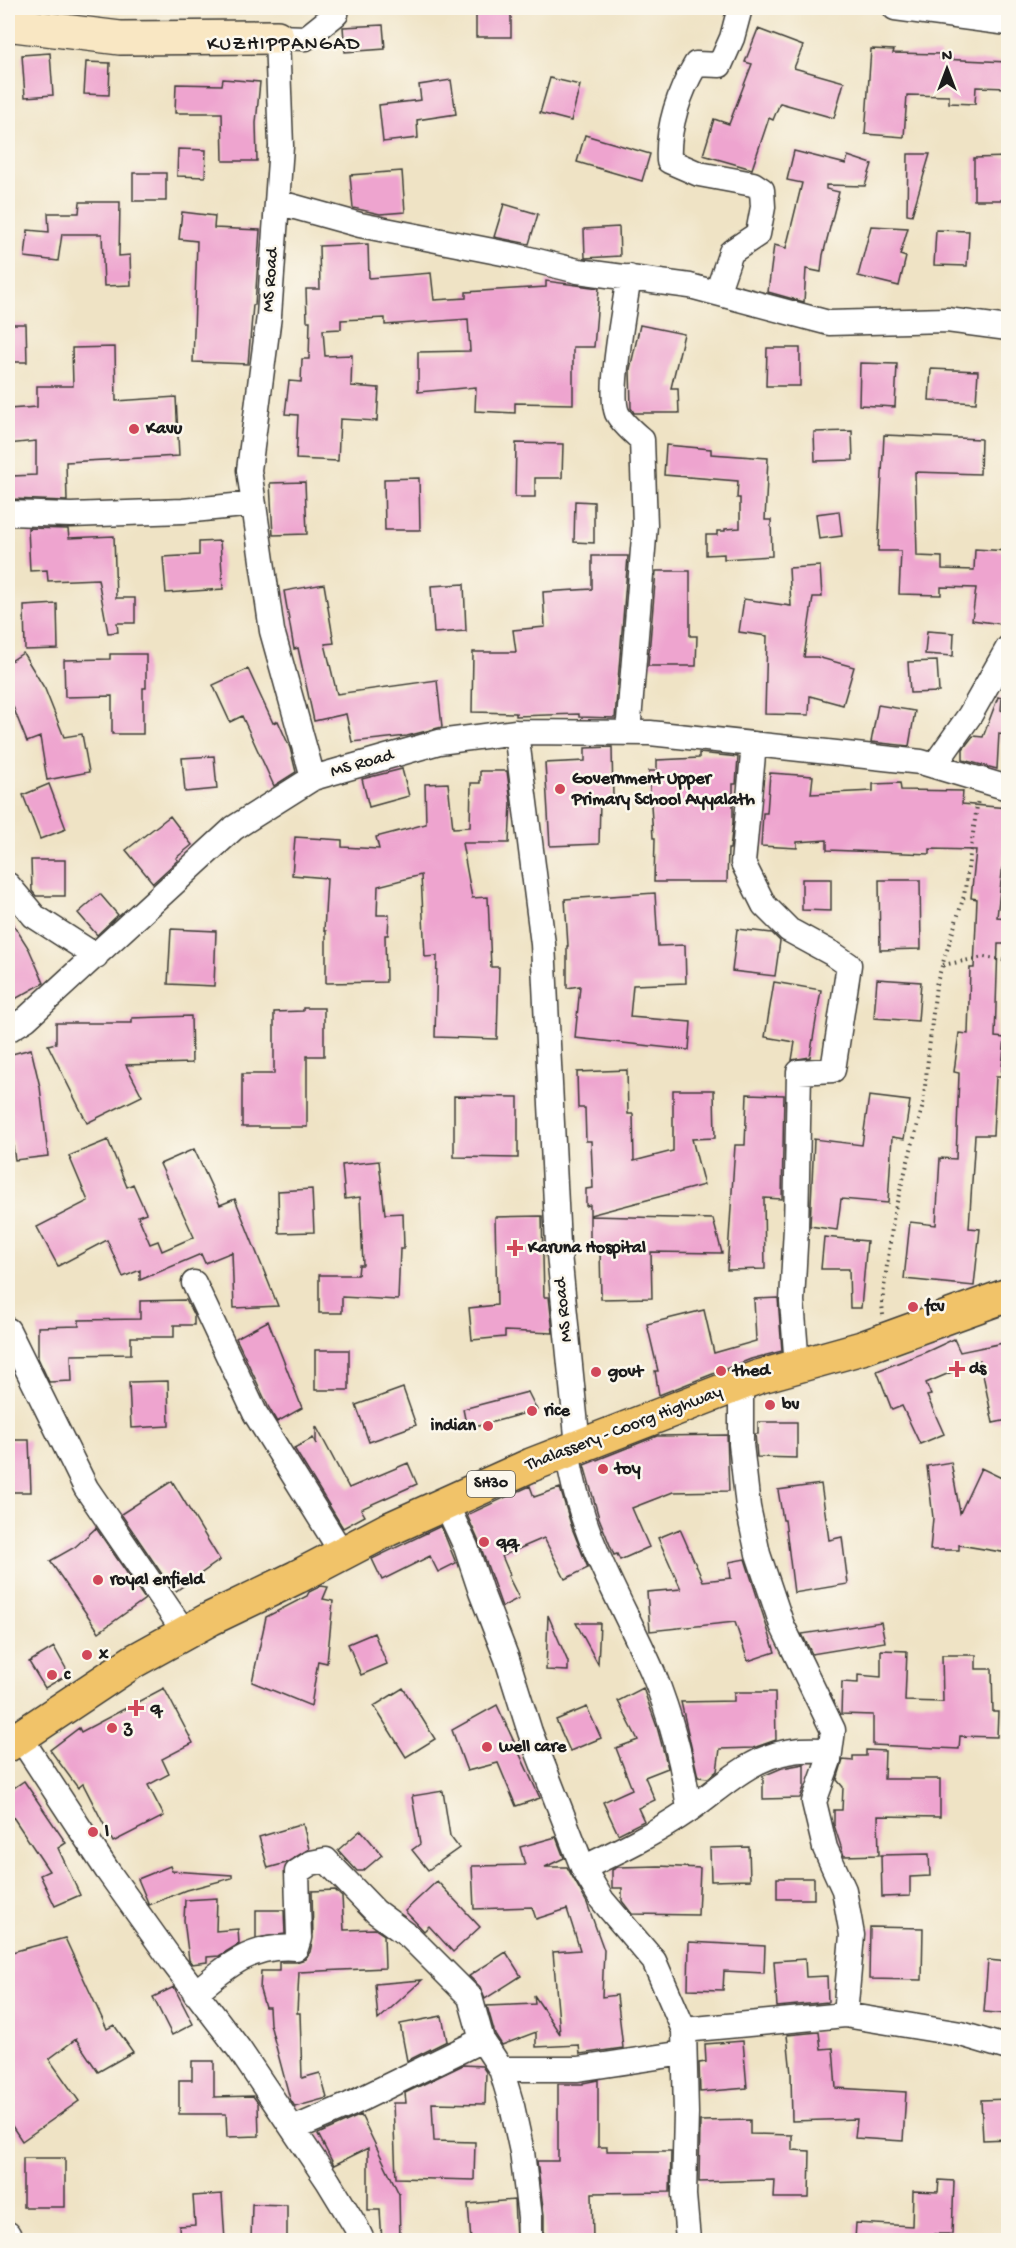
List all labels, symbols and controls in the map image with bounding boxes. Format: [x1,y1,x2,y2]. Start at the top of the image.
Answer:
district label: KUZHIPPANGAD [207,34,361,57]
north arrow [917,39,977,99]
text: N [942,48,953,67]
street label: MS Road [258,246,284,313]
place label: Kavu [145,419,183,440]
marker: Kavu [127,422,141,436]
street label: MS Road [328,745,397,783]
place label: Government Upper Primary School Ayyalath [571,769,755,811]
marker: Government Upper Primary School Ayyalath [553,782,567,796]
place label: Karuna Hospital [527,1238,646,1259]
marker: Karuna Hospital [506,1239,524,1257]
street label: MS Road [550,1275,578,1343]
place label: fcv [924,1297,945,1318]
marker: fcv [906,1300,920,1314]
place label: ds [969,1359,988,1380]
place label: thed [731,1361,772,1382]
place label: govt [607,1362,645,1383]
marker: ds [950,1362,964,1376]
marker: thed [714,1364,728,1378]
marker: govt [589,1365,603,1379]
street label: Thalassery - Coorg Highway [522,1382,725,1477]
place label: bv [781,1395,800,1416]
marker: bv [763,1398,777,1412]
place label: rice [543,1401,570,1422]
marker: rice [525,1404,539,1418]
place label: indian [431,1416,476,1437]
marker: indian [481,1419,495,1433]
place label: toy [613,1459,641,1480]
marker: toy [596,1462,610,1476]
road number: SH30 [467,1471,515,1497]
place label: qq [496,1532,521,1553]
marker: qq [477,1535,491,1549]
place label: royal enfield [109,1570,206,1591]
marker: royal enfield [91,1573,105,1587]
place label: x [98,1645,109,1666]
marker: x [80,1648,94,1662]
place label: c [64,1665,71,1686]
marker: c [45,1668,59,1682]
place label: q [150,1698,164,1719]
marker: q [127,1699,145,1717]
place label: z [123,1718,133,1739]
marker: z [105,1721,119,1735]
place label: well care [498,1737,567,1758]
marker: well care [480,1740,494,1754]
place label: l [104,1822,109,1843]
marker: l [86,1825,100,1839]

